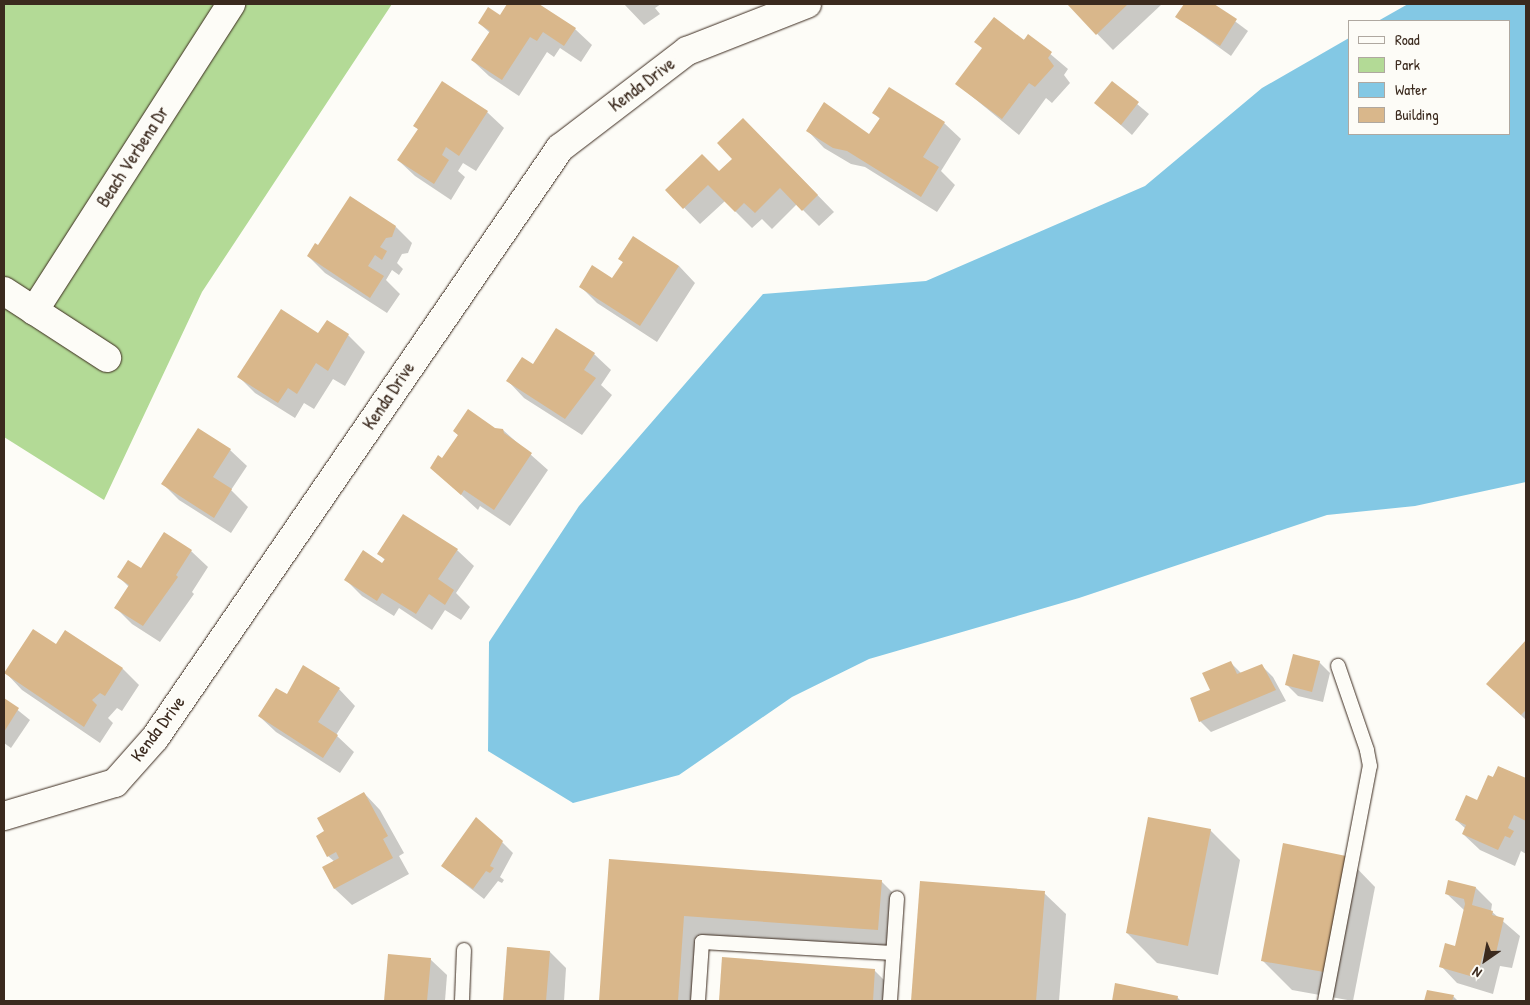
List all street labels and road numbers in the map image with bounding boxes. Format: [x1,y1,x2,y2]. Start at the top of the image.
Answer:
street label: Kenda Drive [605,53,679,117]
street label: Beach Verbena Dr [92,103,174,211]
street label: Kenda Drive [359,358,419,434]
street label: Kenda Drive [126,692,190,766]

